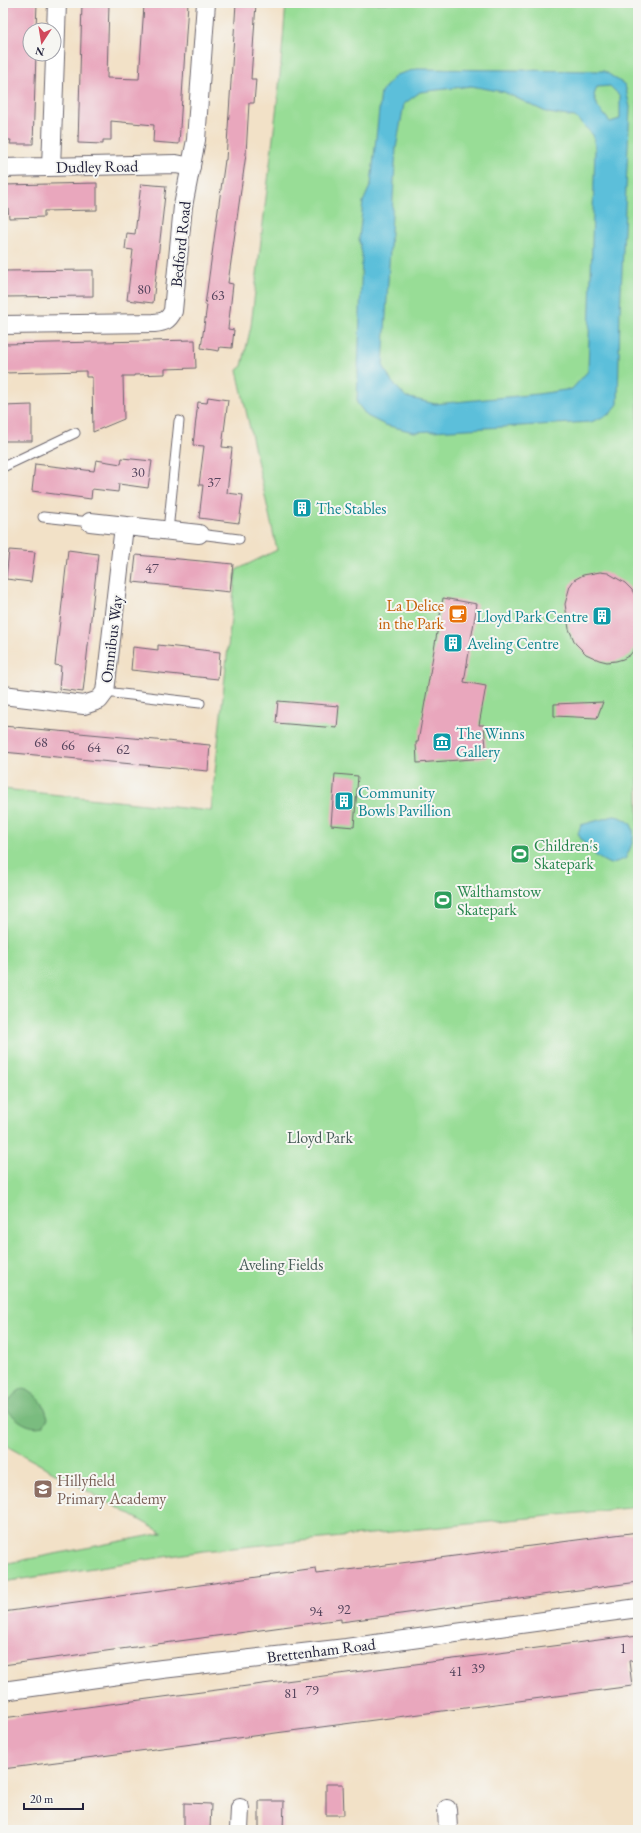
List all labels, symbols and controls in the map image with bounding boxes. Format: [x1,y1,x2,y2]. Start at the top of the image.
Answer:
north arrow [22,22,62,62]
text: N [34,44,46,60]
street label: Dudley Road [56,155,139,178]
street label: Bedford Road [166,199,196,288]
house number: 80 [137,280,151,298]
house number: 63 [211,286,225,304]
house number: 30 [131,463,145,481]
house number: 37 [207,473,221,491]
building icon: The Stables [291,497,313,519]
place label: The Stables [316,498,387,519]
house number: 47 [145,559,159,577]
street label: Omnibus Way [96,593,127,684]
place label: La Delice in the Park [378,595,444,634]
cafe icon: La Delice in the Park [447,603,469,625]
building icon: Lloyd Park Centre [591,605,613,627]
place label: Lloyd Park Centre [476,606,588,627]
building icon: Aveling Centre [442,632,464,654]
place label: Aveling Centre [466,633,559,654]
place label: The Winns Gallery [456,723,525,762]
museum icon: The Winns Gallery [431,731,453,753]
house number: 68 [34,733,48,751]
house number: 66 [61,736,75,754]
house number: 64 [87,738,101,756]
house number: 62 [116,740,130,758]
place label: Community Bowls Pavillion [358,782,452,821]
building icon: Community Bowls Pavillion [333,790,355,812]
place label: Children's Skatepark [534,835,598,874]
sports icon: Children's Skatepark [509,843,531,865]
place label: Walthamstow Skatepark [457,881,542,920]
sports icon: Walthamstow Skatepark [432,889,454,911]
park label: Lloyd Park [287,1127,353,1148]
park label: Aveling Fields [238,1254,323,1275]
place label: Hillyfield Primary Academy [57,1470,167,1509]
school or university icon: Hillyfield Primary Academy [32,1478,54,1500]
house number: 92 [337,1600,351,1618]
house number: 94 [309,1602,323,1620]
street label: Brettenham Road [265,1633,378,1668]
house number: 1 [620,1639,626,1657]
house number: 39 [471,1659,485,1677]
house number: 41 [449,1662,463,1680]
house number: 79 [305,1681,319,1699]
house number: 81 [284,1684,298,1702]
scale bar [24,1785,83,1811]
text: 20 m [30,1791,54,1807]

